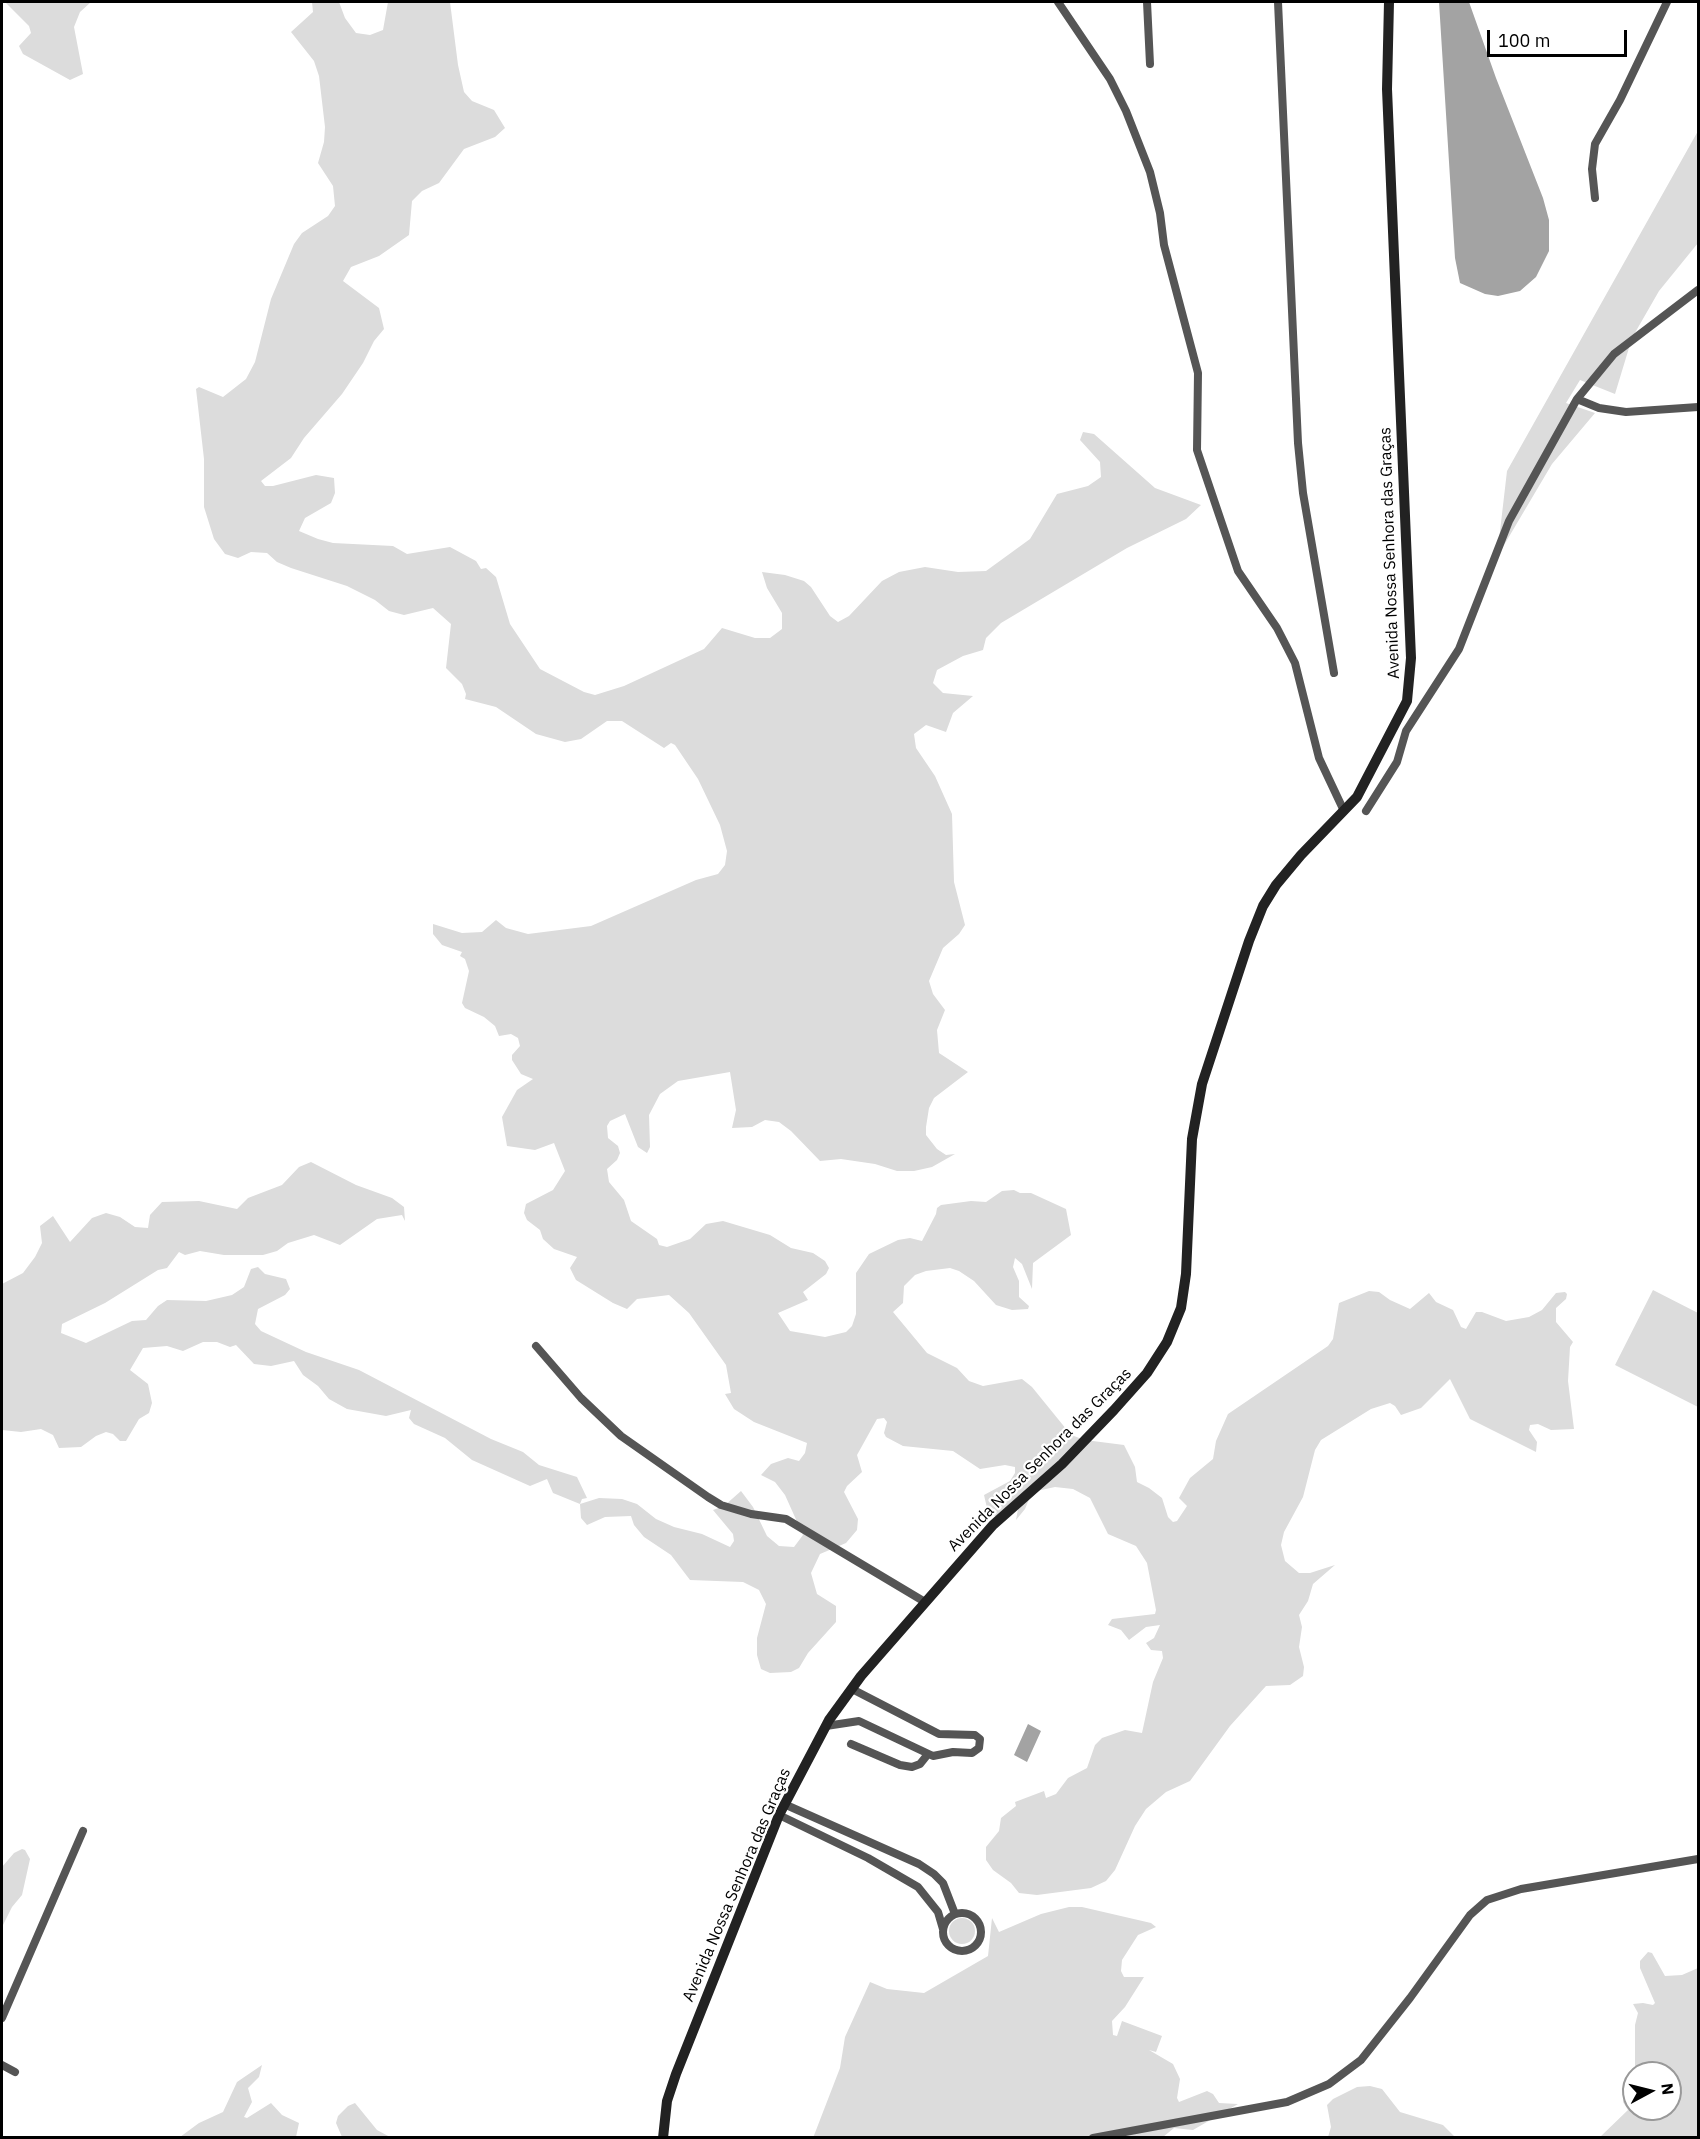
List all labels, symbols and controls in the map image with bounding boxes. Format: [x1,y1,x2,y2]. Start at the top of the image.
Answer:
scale bar [1490,18,1630,56]
text: 100 m [1498,29,1550,52]
street label: Avenida Nossa Senhora das Graças [1376,427,1404,679]
street label: Avenida Nossa Senhora das Graças [944,1364,1136,1556]
street label: Avenida Nossa Senhora das Graças [679,1765,795,2005]
north arrow [1622,2061,1682,2121]
text: N [1657,2082,1679,2096]

